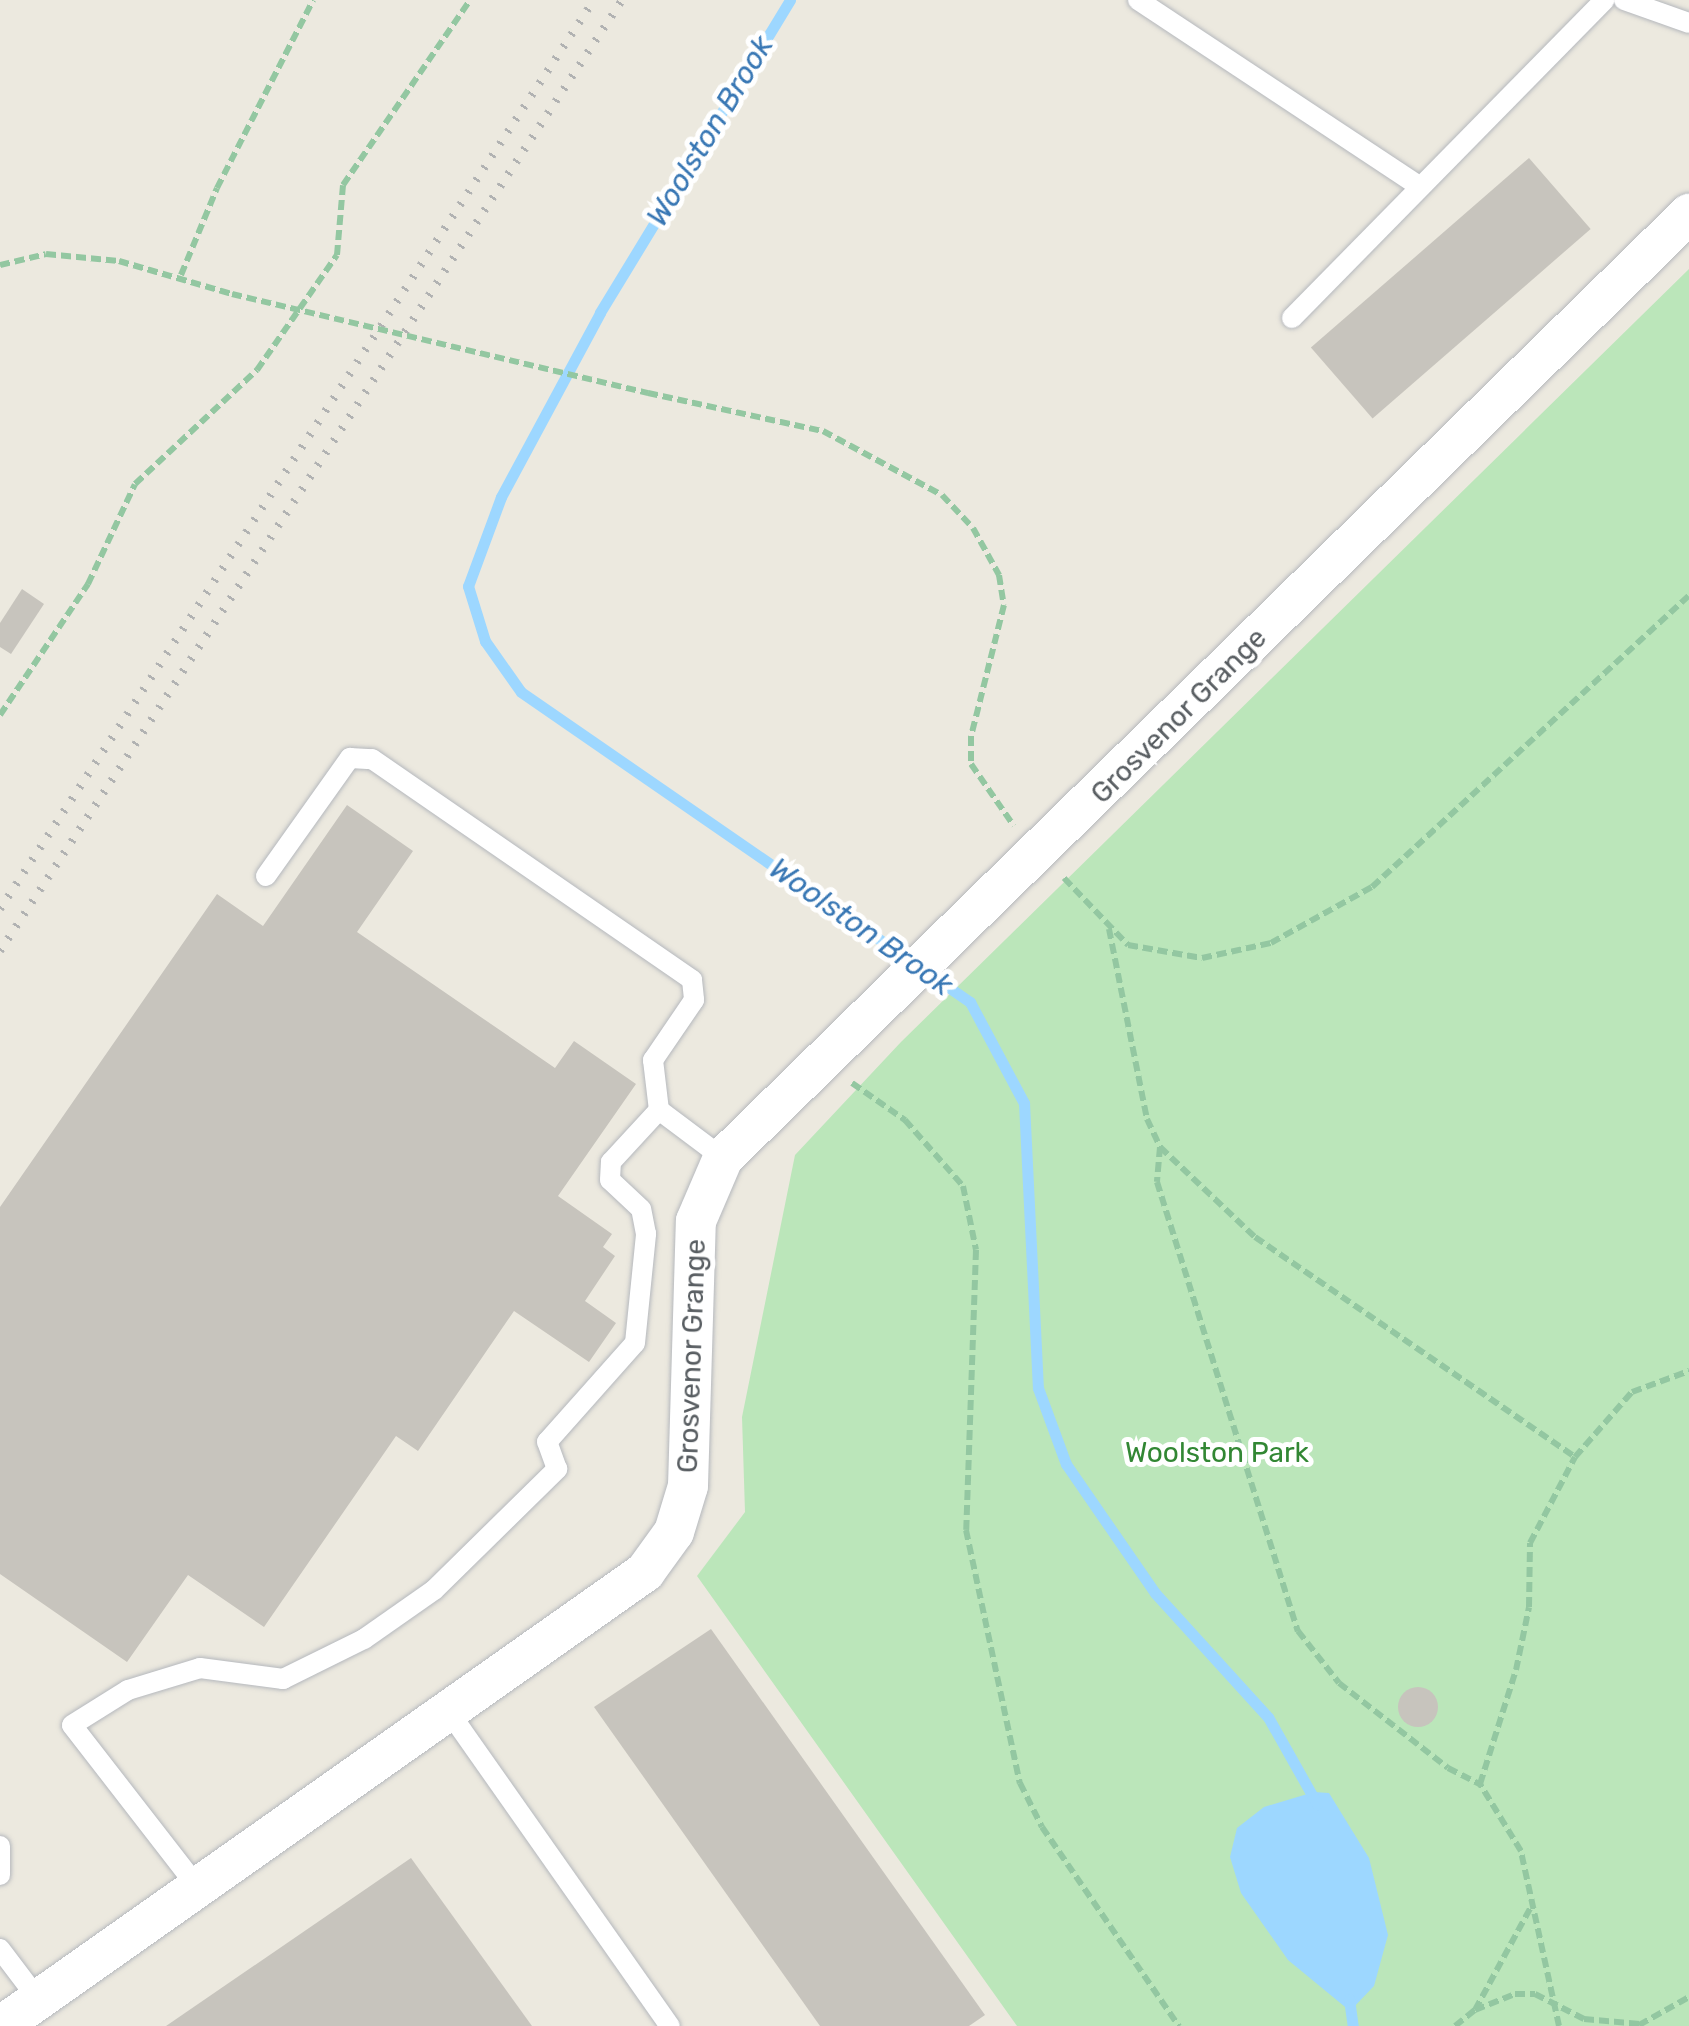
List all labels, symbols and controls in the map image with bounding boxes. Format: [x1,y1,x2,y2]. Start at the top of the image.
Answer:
water label: Woolston Brook [639,29,781,233]
street label: Grosvenor Grange [1084,621,1274,811]
water label: Woolston Brook [762,850,960,1004]
street label: Grosvenor Grange [671,1238,713,1474]
park label: Woolston Park [1125,1436,1309,1470]

